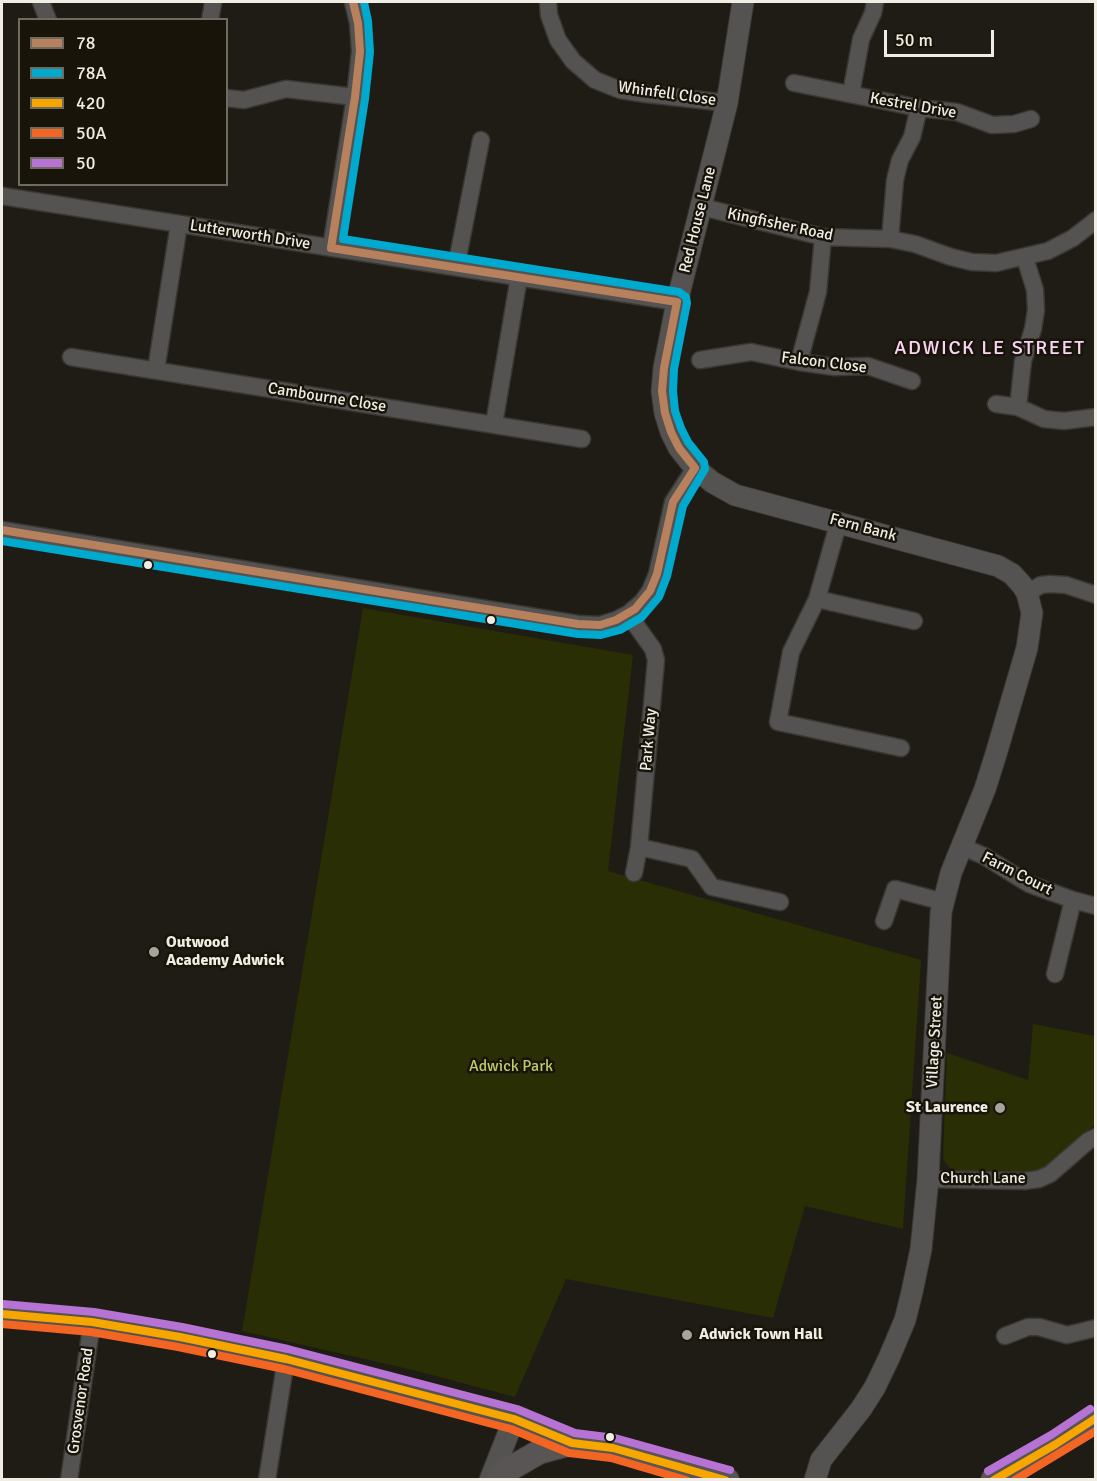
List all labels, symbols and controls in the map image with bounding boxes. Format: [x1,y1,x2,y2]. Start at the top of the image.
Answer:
legend [18,18,228,186]
scale bar [887,18,996,56]
text: 50 m [895,29,933,51]
text: 78 [76,32,95,54]
text: 78A [76,62,106,84]
street label: Whinfell Close [617,78,717,110]
street label: Kestrel Drive [868,89,958,123]
text: 420 [76,92,105,114]
text: 50A [76,122,106,144]
text: 50 [76,152,95,174]
street label: Red House Lane [676,165,720,275]
street label: Kingfisher Road [725,204,835,246]
street label: Lutterworth Drive [188,216,312,254]
district label: ADWICK LE STREET [894,337,1086,361]
street label: Falcon Close [780,348,868,378]
street label: Cambourne Close [266,379,388,417]
street label: Fern Bank [827,510,899,546]
unlabelled marker [142,559,154,571]
unlabelled marker [485,614,497,626]
street label: Park Way [637,708,661,772]
street label: Farm Court [979,848,1055,900]
place label: Outwood Academy Adwick [166,933,284,971]
marker: Outwood Academy Adwick [147,945,161,959]
street label: Village Street [923,995,947,1089]
park label: Adwick Park [469,1057,553,1077]
place label: St Laurence [906,1098,988,1118]
marker: St Laurence [993,1101,1007,1115]
street label: Church Lane [940,1169,1026,1189]
place label: Adwick Town Hall [699,1325,823,1345]
marker: Adwick Town Hall [680,1328,694,1342]
street label: Grosvenor Road [64,1347,98,1455]
unlabelled marker [206,1348,218,1360]
unlabelled marker [604,1431,616,1443]

